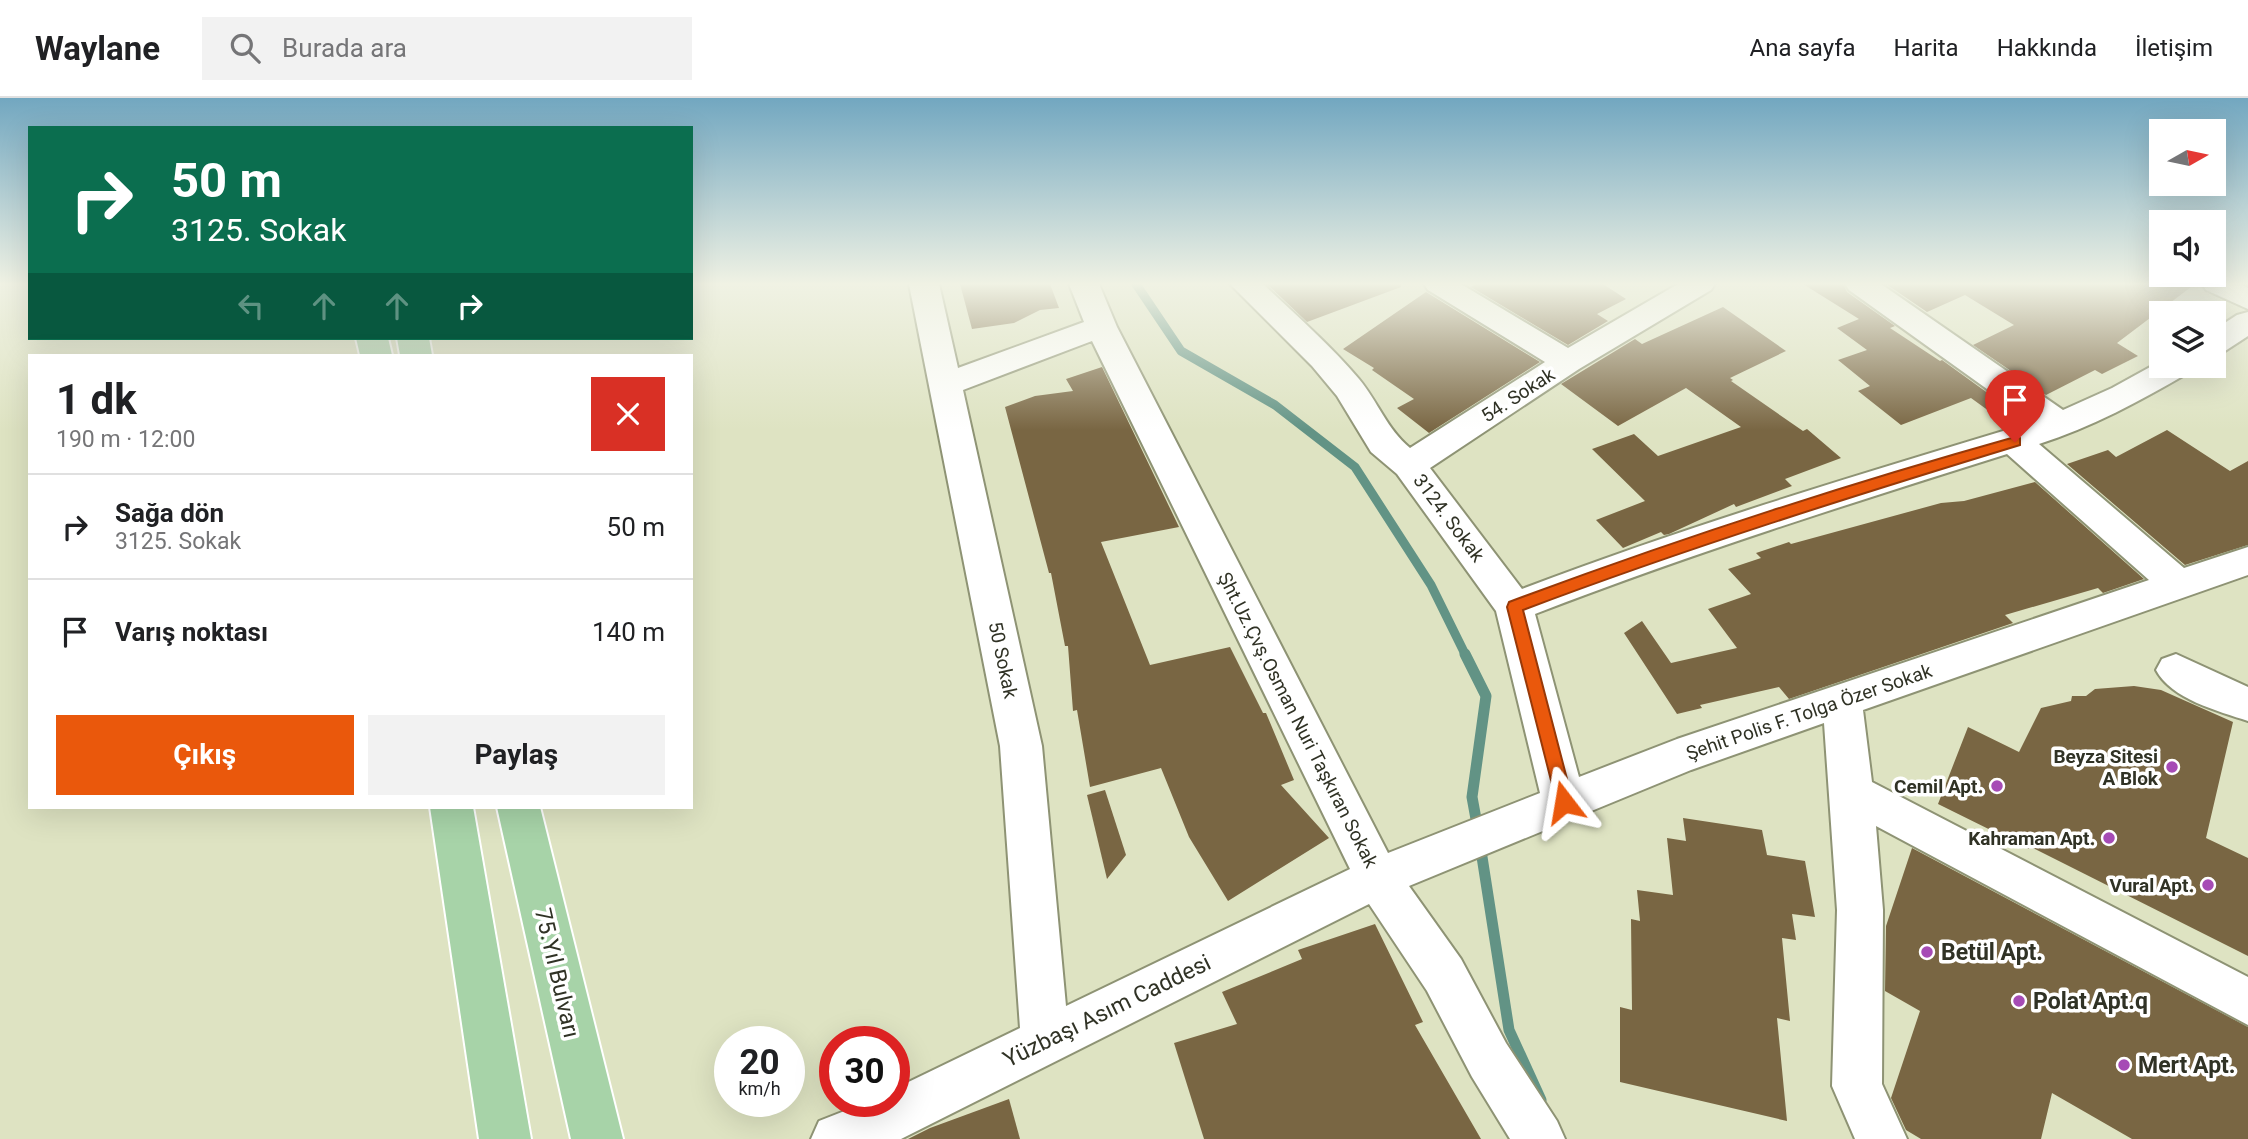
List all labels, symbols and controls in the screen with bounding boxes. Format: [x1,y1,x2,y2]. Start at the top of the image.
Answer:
search box [202,17,692,80]
text: Waylane [35,29,160,68]
icon: search [226,29,264,67]
text: Burada ara [282,33,407,63]
text: Ana sayfa [1750,34,1856,62]
text: Harita [1894,34,1959,62]
text: Hakkında [1997,34,2097,62]
text: İletişim [2135,34,2213,62]
north arrow [2149,119,2226,196]
map controls [2149,119,2226,378]
text: 50 m [171,152,282,209]
icon: right [56,154,147,245]
button: sound [2149,210,2226,287]
text: 3125. Sokak [171,211,346,249]
icon: left [232,287,270,325]
icon: ahead [305,287,343,325]
icon: ahead [378,287,416,325]
icon: right [451,287,489,325]
button: layers [2149,301,2226,378]
street label: 54. Sokak [1477,363,1559,427]
pin [1985,370,2045,442]
text: 1 dk [56,375,137,424]
button: close [591,377,665,451]
icon: arrive [1996,381,2034,419]
text: 190 m · 12:00 [56,426,195,453]
street label: 3124. Sokak [1408,469,1490,567]
text: Sağa dön [115,498,224,528]
icon: right [56,508,94,546]
text: 50 m [607,512,665,542]
text: 3125. Sokak [115,528,241,555]
street label: Şht.Uz.Çvş.Osman Nuri Taşkıran Sokak [1213,568,1383,872]
icon: arrive [56,613,94,651]
text: Varış noktası [115,617,268,647]
text: 140 m [592,617,665,647]
street label: 50 Sokak [984,620,1022,701]
street label: Şehit Polis F. Tolga Özer Sokak [1683,659,1935,765]
button: Çıkış [56,715,354,795]
button: Paylaş [368,715,665,795]
place label: Beyza Sitesi A Blok [2053,745,2159,790]
marker: Beyza Sitesi A Blok [2164,759,2180,775]
position arrow [1527,765,1601,839]
place label: Cemil Apt. [1894,775,1983,798]
marker: Cemil Apt. [1989,778,2005,794]
place label: Kahraman Apt. [1968,827,2095,850]
marker: Kahraman Apt. [2101,830,2117,846]
place label: Vural Apt. [2110,874,2194,897]
marker: Vural Apt. [2200,877,2216,893]
street label: 75.Yıl Bulvarı [529,906,585,1040]
place label: Betül Apt. [1941,939,2043,966]
marker: Betül Apt. [1919,944,1935,960]
street label: Yüzbaşı Asım Caddesi [999,949,1215,1073]
place label: Polat Apt.q [2033,988,2148,1015]
marker: Polat Apt.q [2011,993,2027,1009]
speed limit sign: 30 [819,1026,910,1117]
text: 20 [739,1042,780,1083]
place label: Mert Apt. [2138,1052,2236,1079]
marker: Mert Apt. [2116,1057,2132,1073]
text: km/h [738,1078,781,1099]

